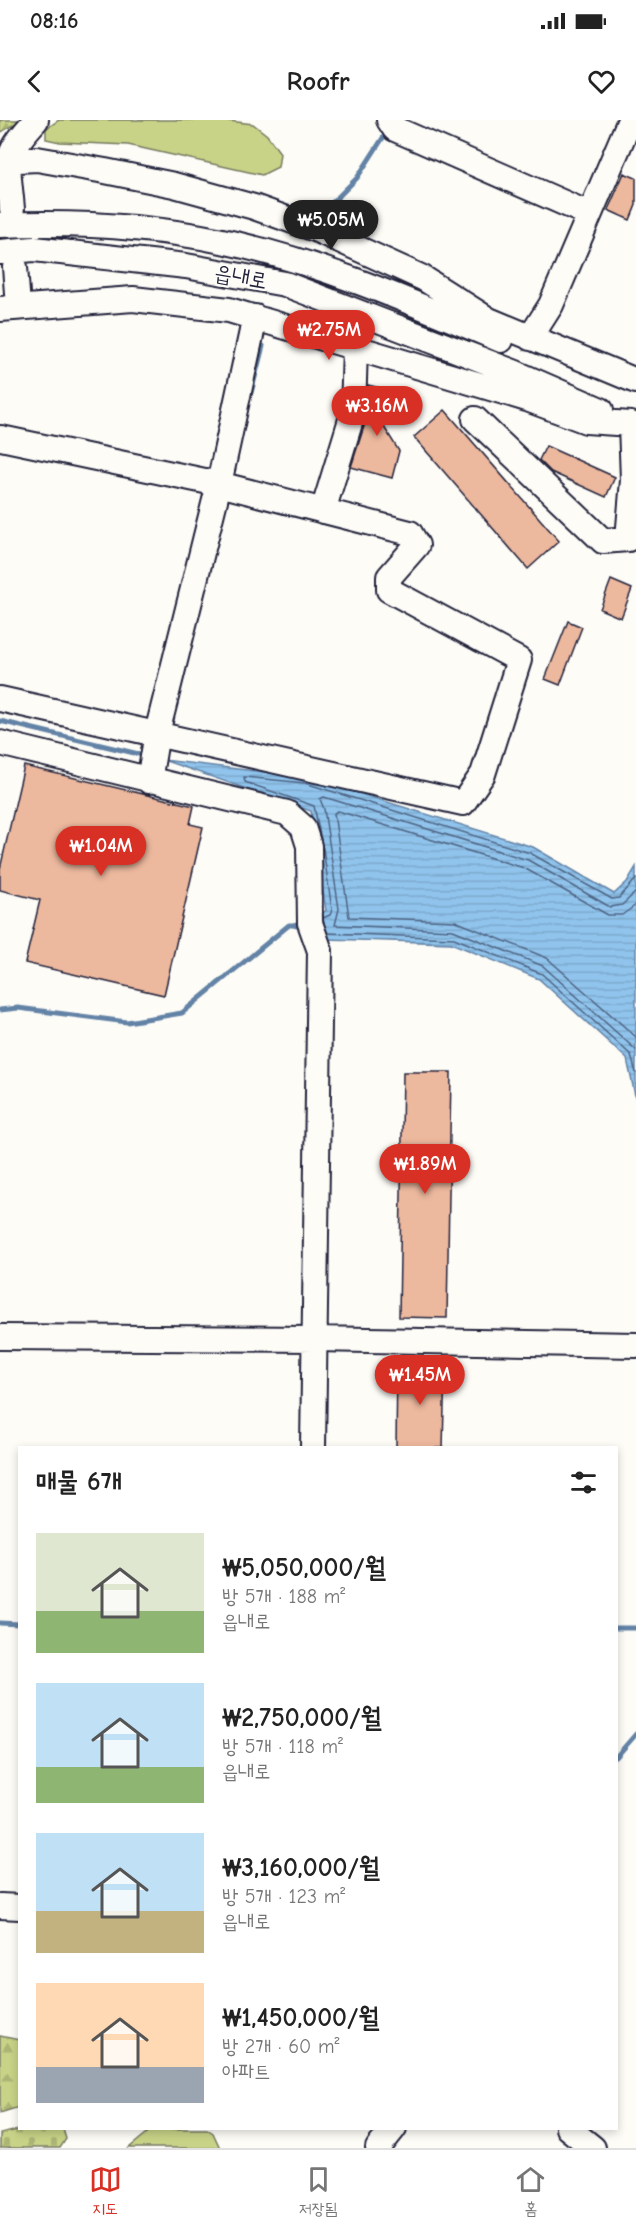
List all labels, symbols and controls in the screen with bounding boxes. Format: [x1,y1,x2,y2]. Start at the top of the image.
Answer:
text: 08:16 [30,8,79,34]
icon: back [18,65,51,98]
icon: heart [585,65,618,98]
text: Roofr [286,66,350,97]
pin: ₩5.05M [282,200,380,251]
text: ₩5.05M [297,208,365,231]
street label: 읍내로 [212,260,269,294]
pin: ₩2.75M [280,310,378,361]
text: ₩2.75M [297,318,361,341]
pin: ₩3.16M [328,386,426,437]
text: ₩3.16M [346,394,408,417]
pin: ₩1.04M [52,826,150,877]
text: ₩1.04M [69,834,133,857]
pin: ₩1.89M [376,1144,474,1195]
text: ₩1.89M [393,1152,457,1175]
pin: ₩1.45M [371,1355,469,1406]
text: ₩1.45M [389,1363,451,1386]
icon: filters [567,1466,600,1499]
text: 매물 6개 [36,1467,122,1497]
text: ₩5,050,000/월 [222,1553,386,1583]
icon: home [84,1557,156,1629]
text: 방 5개 · 188 m² [222,1585,345,1608]
text: 읍내로 [222,1610,270,1633]
text: ₩2,750,000/월 [222,1703,382,1733]
icon: home [84,1707,156,1779]
text: 방 5개 · 118 m² [222,1735,343,1758]
text: 읍내로 [222,1760,270,1783]
text: ₩3,160,000/월 [222,1853,380,1883]
icon: home [84,1857,156,1929]
text: 방 5개 · 123 m² [222,1885,345,1908]
text: 읍내로 [222,1910,270,1933]
text: ₩1,450,000/월 [222,2003,379,2033]
icon: home [84,2007,156,2079]
text: 방 2개 · 60 m² [222,2035,339,2058]
text: 아파트 [222,2060,270,2083]
tab: 지도 [89,2163,122,2219]
tab: 저장됨 [299,2163,337,2219]
tab: 홈 [514,2163,547,2219]

